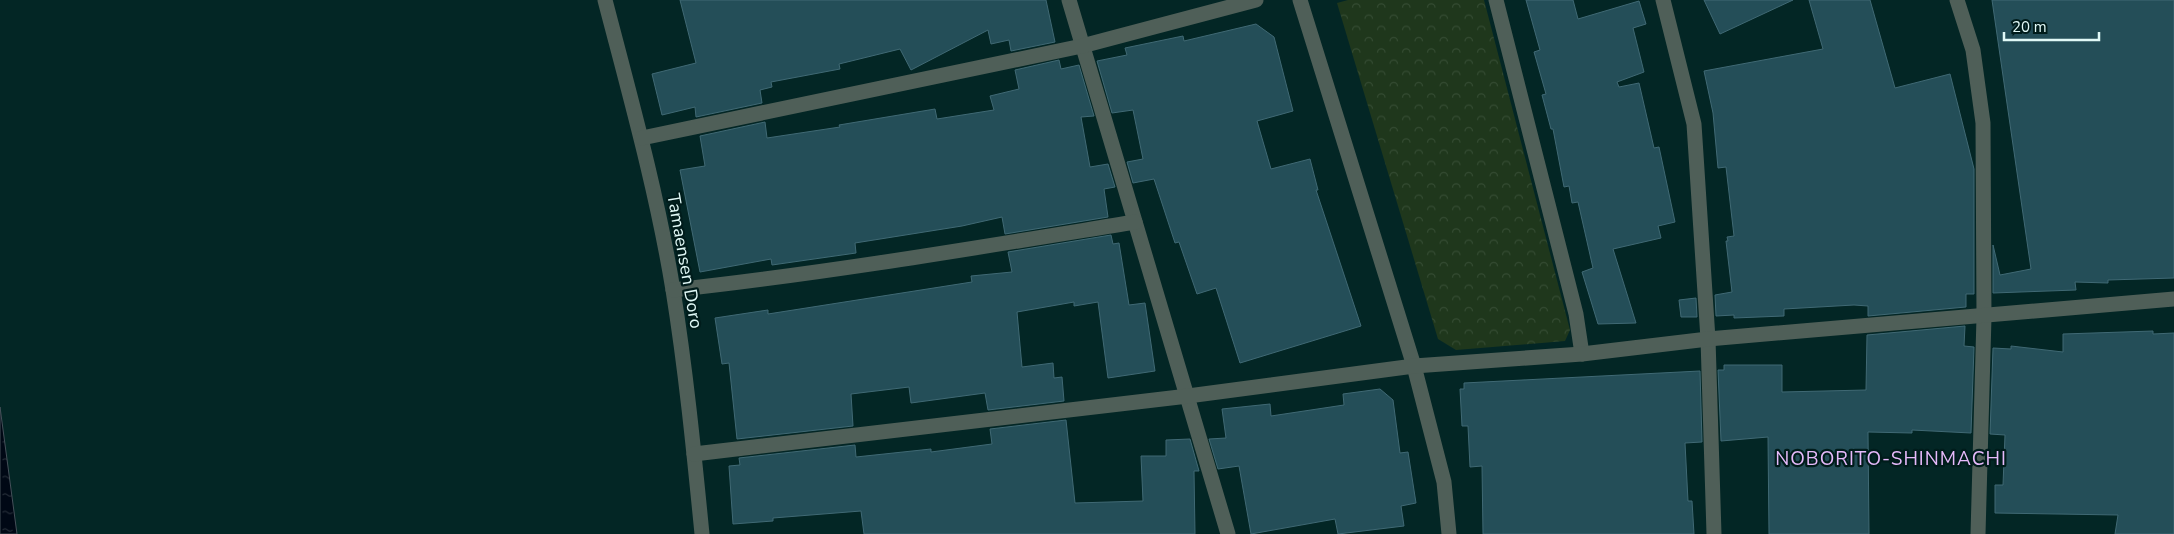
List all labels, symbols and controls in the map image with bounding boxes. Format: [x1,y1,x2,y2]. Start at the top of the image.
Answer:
scale bar [2004,10,2099,42]
text: 20 m [2012,17,2047,37]
street label: Tamaensen Doro [661,192,709,330]
district label: NOBORITO-SHINMACHI [1775,446,2007,472]

